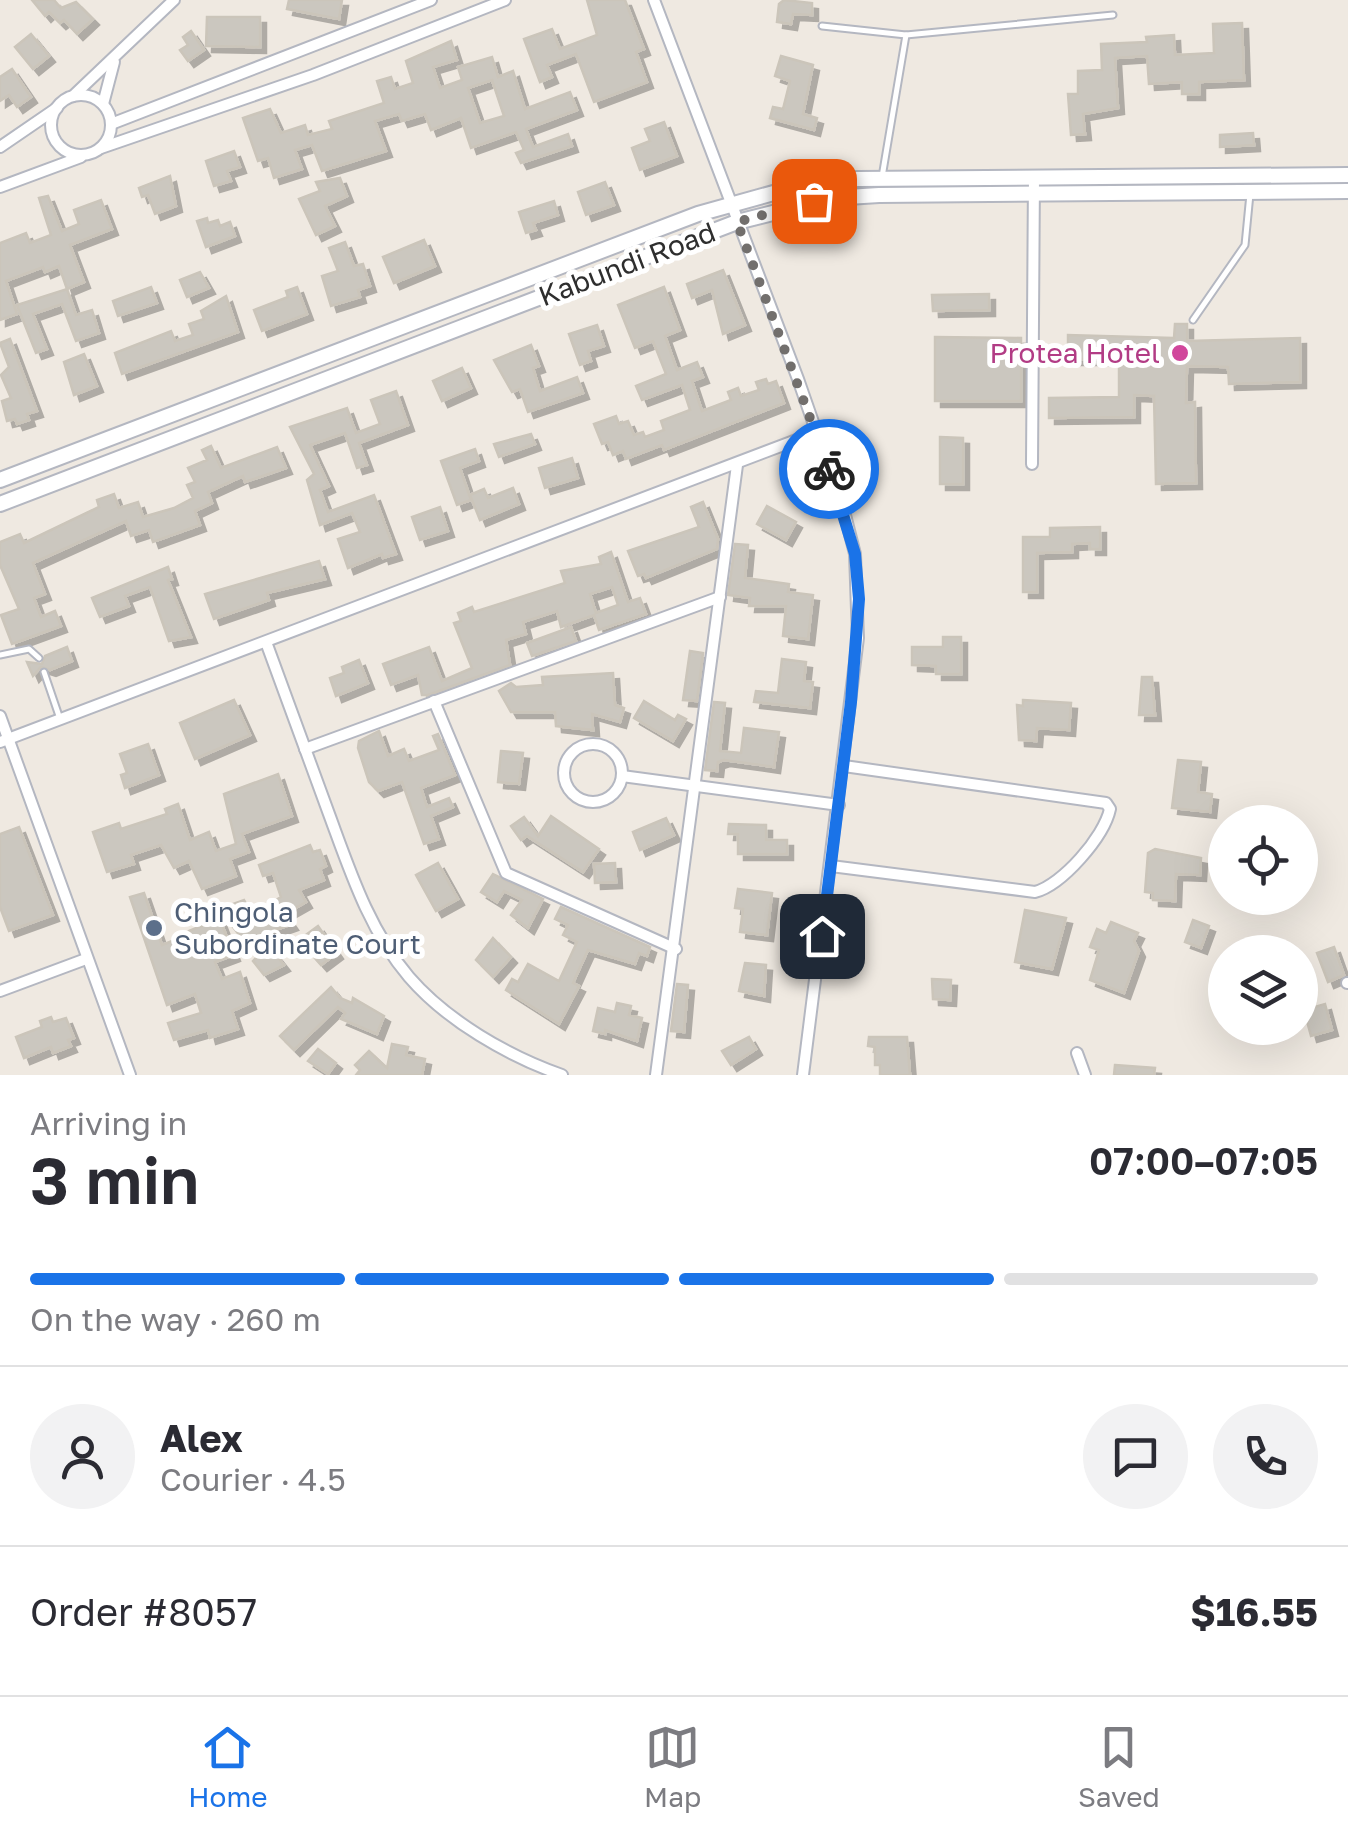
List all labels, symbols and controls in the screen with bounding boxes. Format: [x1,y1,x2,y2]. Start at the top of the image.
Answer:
pin [772,159,857,244]
icon: bag [787,174,842,229]
street label: Kabundi Road [534,215,720,312]
place label: Protea Hotel [989,336,1160,369]
marker: Protea Hotel [1169,342,1191,364]
courier [779,419,879,519]
icon: bike [802,442,857,497]
map controls [1208,805,1318,1045]
button: locate [1208,805,1318,915]
pin [780,894,865,979]
place label: Chingola Subordinate Court [174,895,421,960]
icon: home [795,909,850,964]
marker: Chingola Subordinate Court [143,917,165,939]
button: layers [1208,935,1318,1045]
text: Arriving in [30,1104,187,1142]
text: 07:00–07:05 [1089,1138,1318,1183]
text: 3 min [30,1140,199,1218]
text: On the way · 260 m [30,1300,321,1338]
button: person [30,1404,135,1509]
button: chat [1083,1404,1188,1509]
button: phone [1213,1404,1318,1509]
text: Alex [160,1415,243,1460]
text: Courier · 4.5 [160,1460,346,1498]
text: Order #8057 [30,1589,257,1634]
text: $16.55 [1190,1589,1318,1634]
tab: Home [188,1720,267,1813]
tab: Map [644,1720,701,1813]
tab: Saved [1078,1720,1160,1813]

